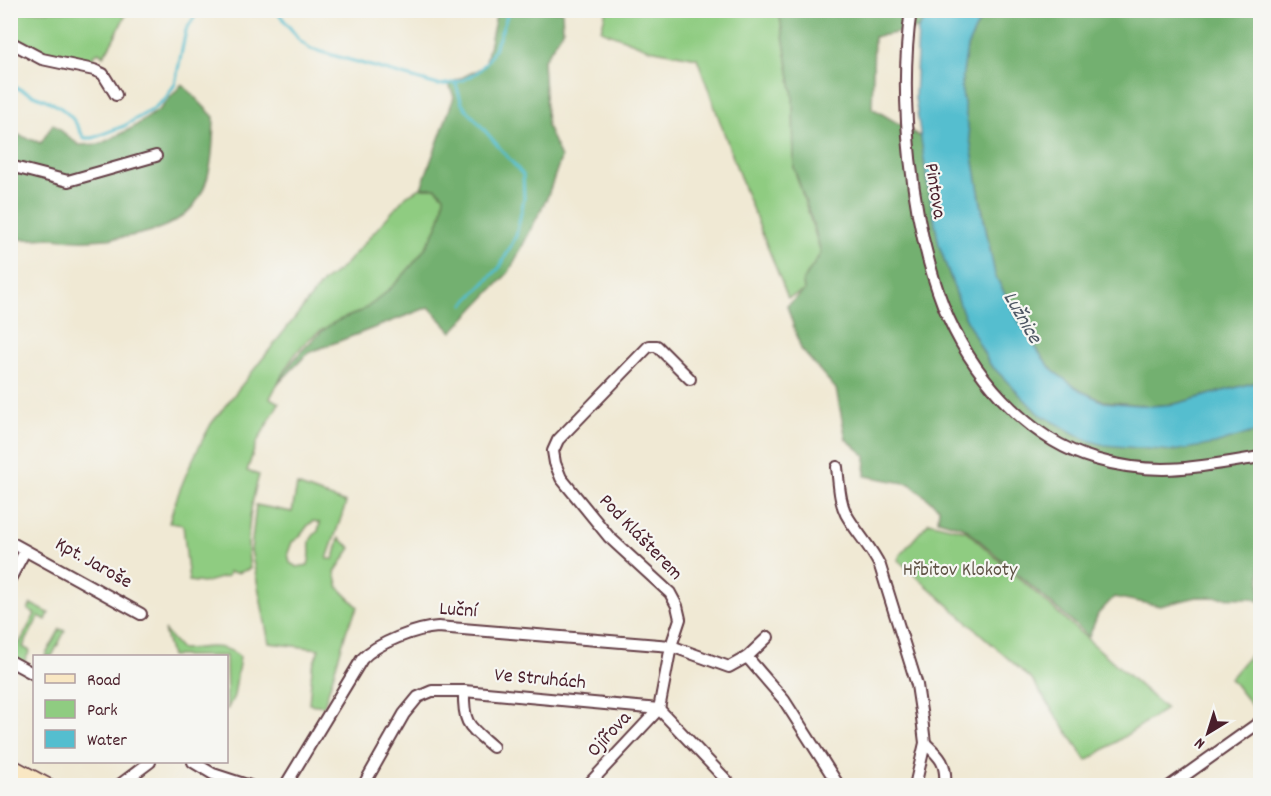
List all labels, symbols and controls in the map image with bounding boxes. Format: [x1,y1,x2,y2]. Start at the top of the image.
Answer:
street label: Pintova [916,161,952,221]
water label: Lužnice [994,286,1049,351]
street label: Pod Klášterem [591,488,689,588]
street label: Kpt. Jaroše [49,531,137,597]
park label: Hřbitov Klokoty [903,557,1018,585]
street label: Luční [438,596,479,626]
legend [33,655,228,763]
street label: Ve Struhách [493,662,587,698]
text: Road [87,669,121,694]
text: Park [87,699,118,724]
north arrow [1178,703,1238,763]
street label: Ojířova [581,705,639,764]
text: Water [87,729,127,754]
text: N [1190,731,1210,754]

